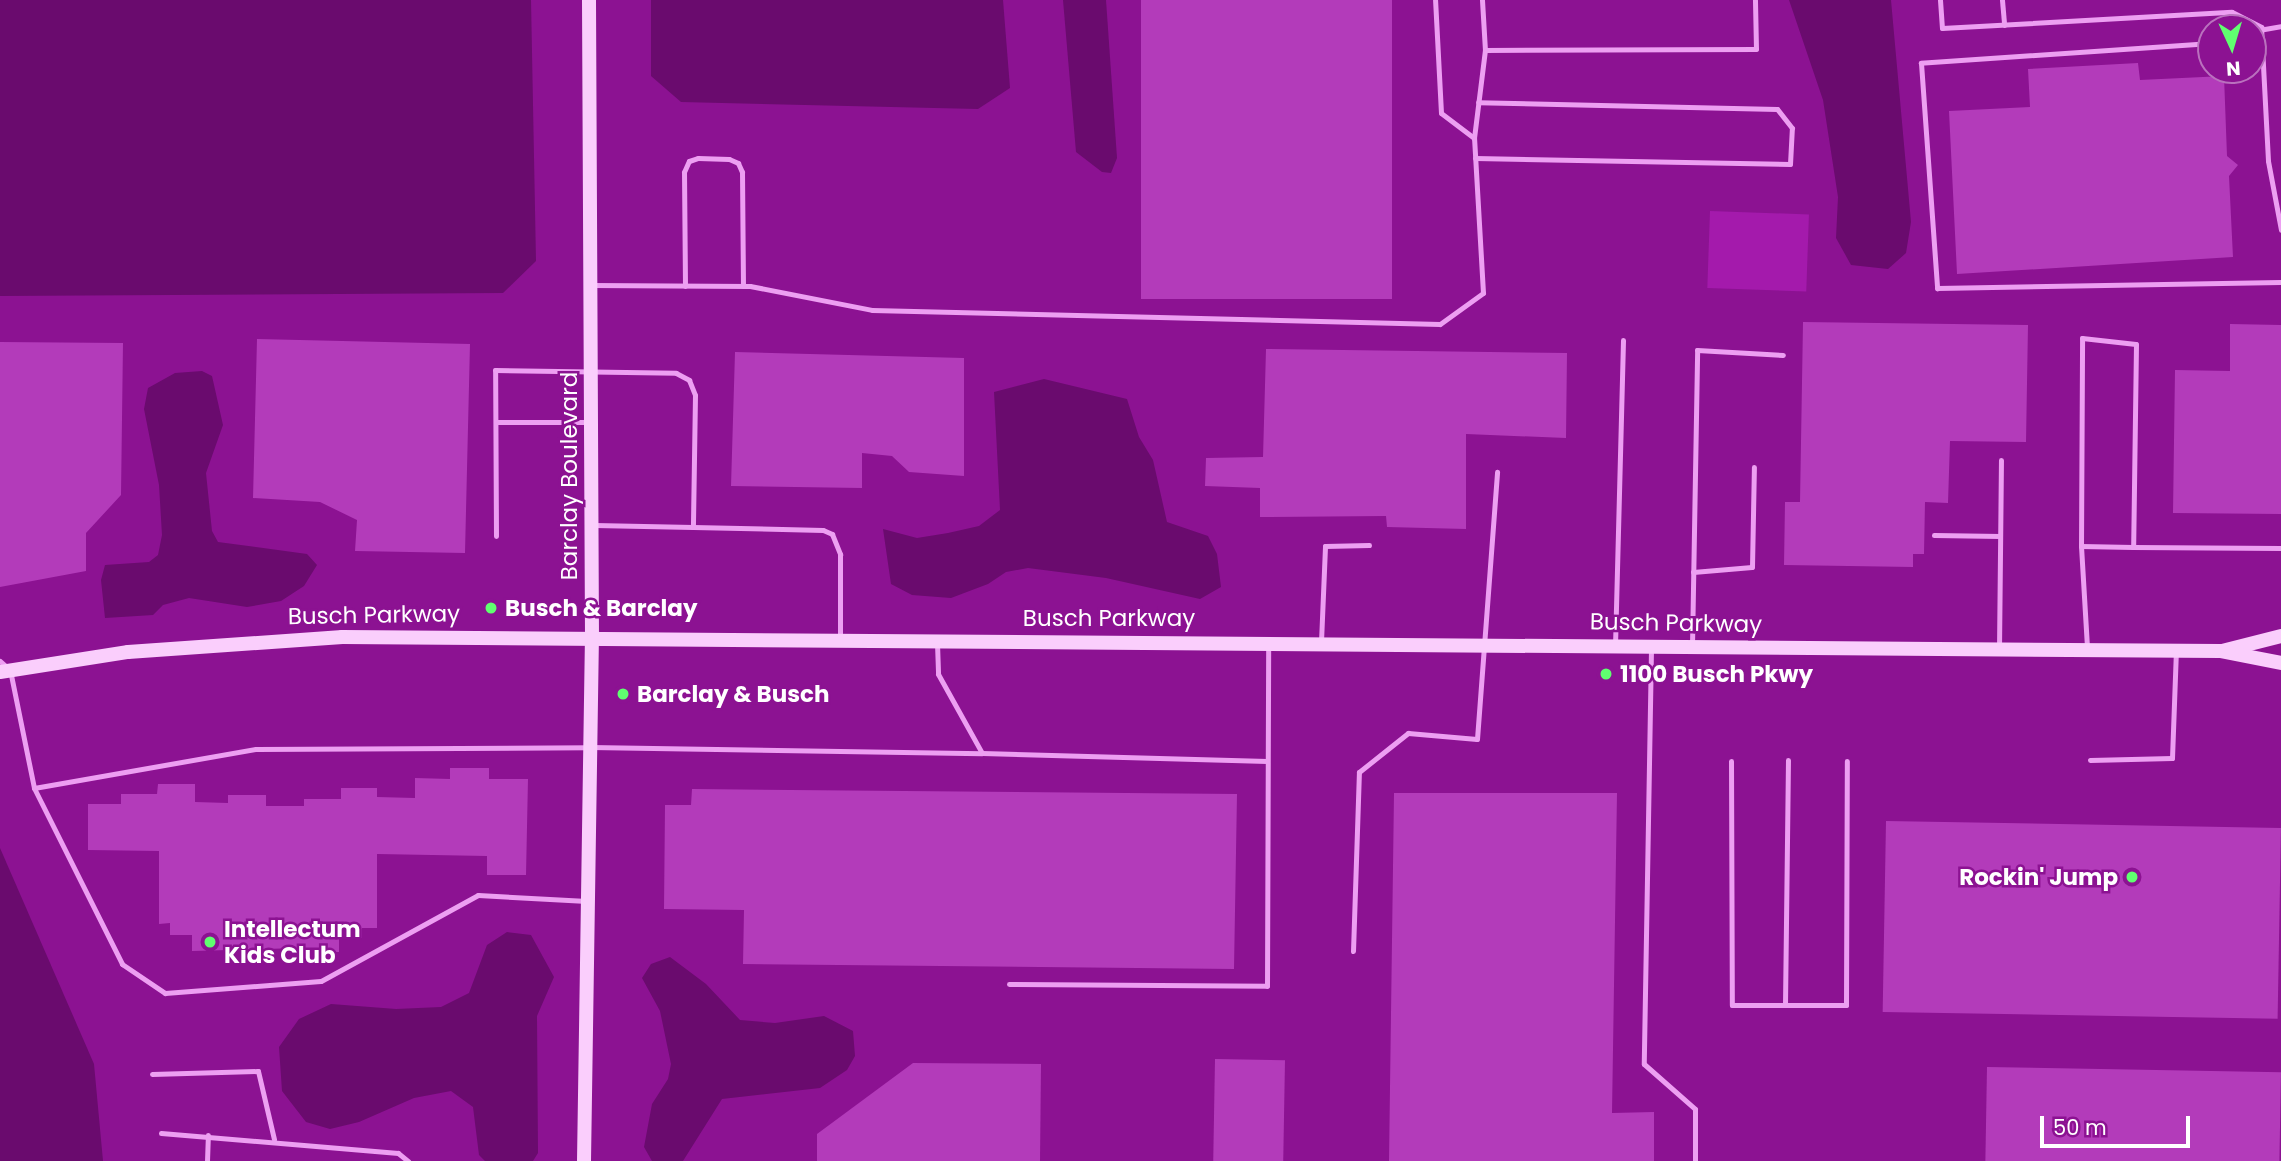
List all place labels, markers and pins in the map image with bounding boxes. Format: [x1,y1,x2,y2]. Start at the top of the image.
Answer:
place label: Busch & Barclay [505,594,697,622]
marker: Busch & Barclay [483,600,499,616]
place label: 1100 Busch Pkwy [1620,660,1813,688]
marker: 1100 Busch Pkwy [1598,666,1614,682]
place label: Barclay & Busch [637,680,829,708]
marker: Barclay & Busch [615,686,631,702]
place label: Rockin' Jump [1959,863,2118,891]
marker: Rockin' Jump [2124,869,2140,885]
place label: Intellectum Kids Club [224,915,361,969]
marker: Intellectum Kids Club [202,934,218,950]

